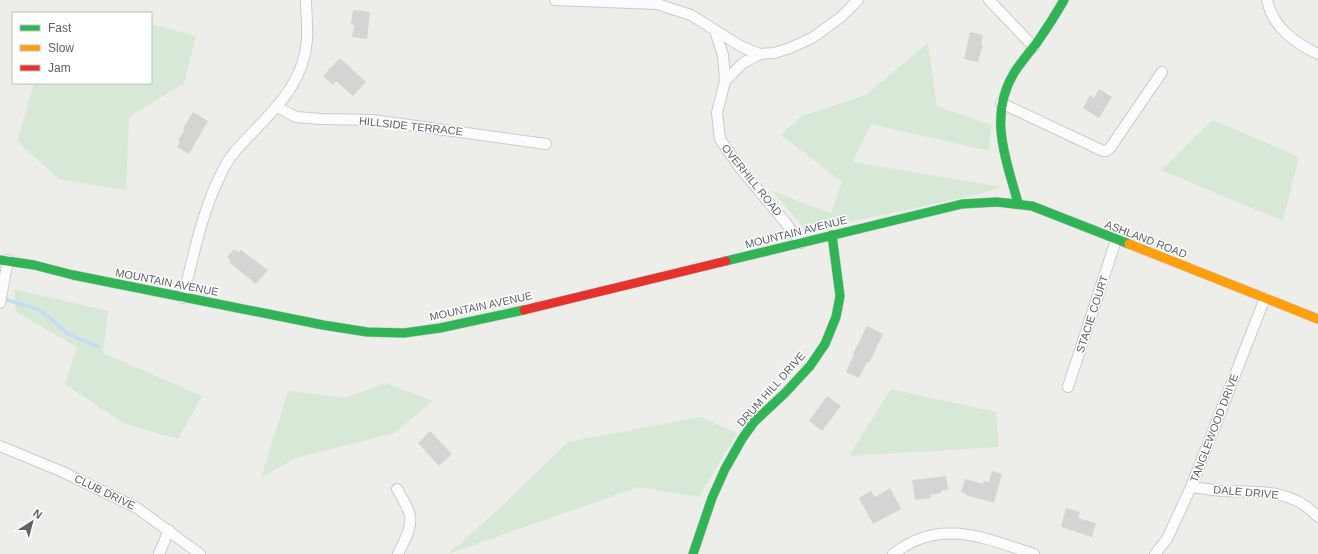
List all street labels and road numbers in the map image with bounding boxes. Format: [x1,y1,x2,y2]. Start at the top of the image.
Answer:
street label: HILLSIDE TERRACE [358,115,464,137]
street label: OVERHILL ROAD [719,142,785,218]
street label: MOUNTAIN AVENUE [744,214,848,250]
street label: ASHLAND ROAD [1103,218,1189,260]
street label: MOUNTAIN AVENUE [114,266,220,298]
street label: STACIE COURT [1074,273,1110,354]
street label: MOUNTAIN AVENUE [429,289,533,323]
street label: DRUM HILL DRIVE [735,349,807,429]
street label: TANGLEWOOD DRIVE [1188,372,1240,484]
street label: CLUB DRIVE [73,472,137,512]
street label: DALE DRIVE [1213,483,1279,501]

